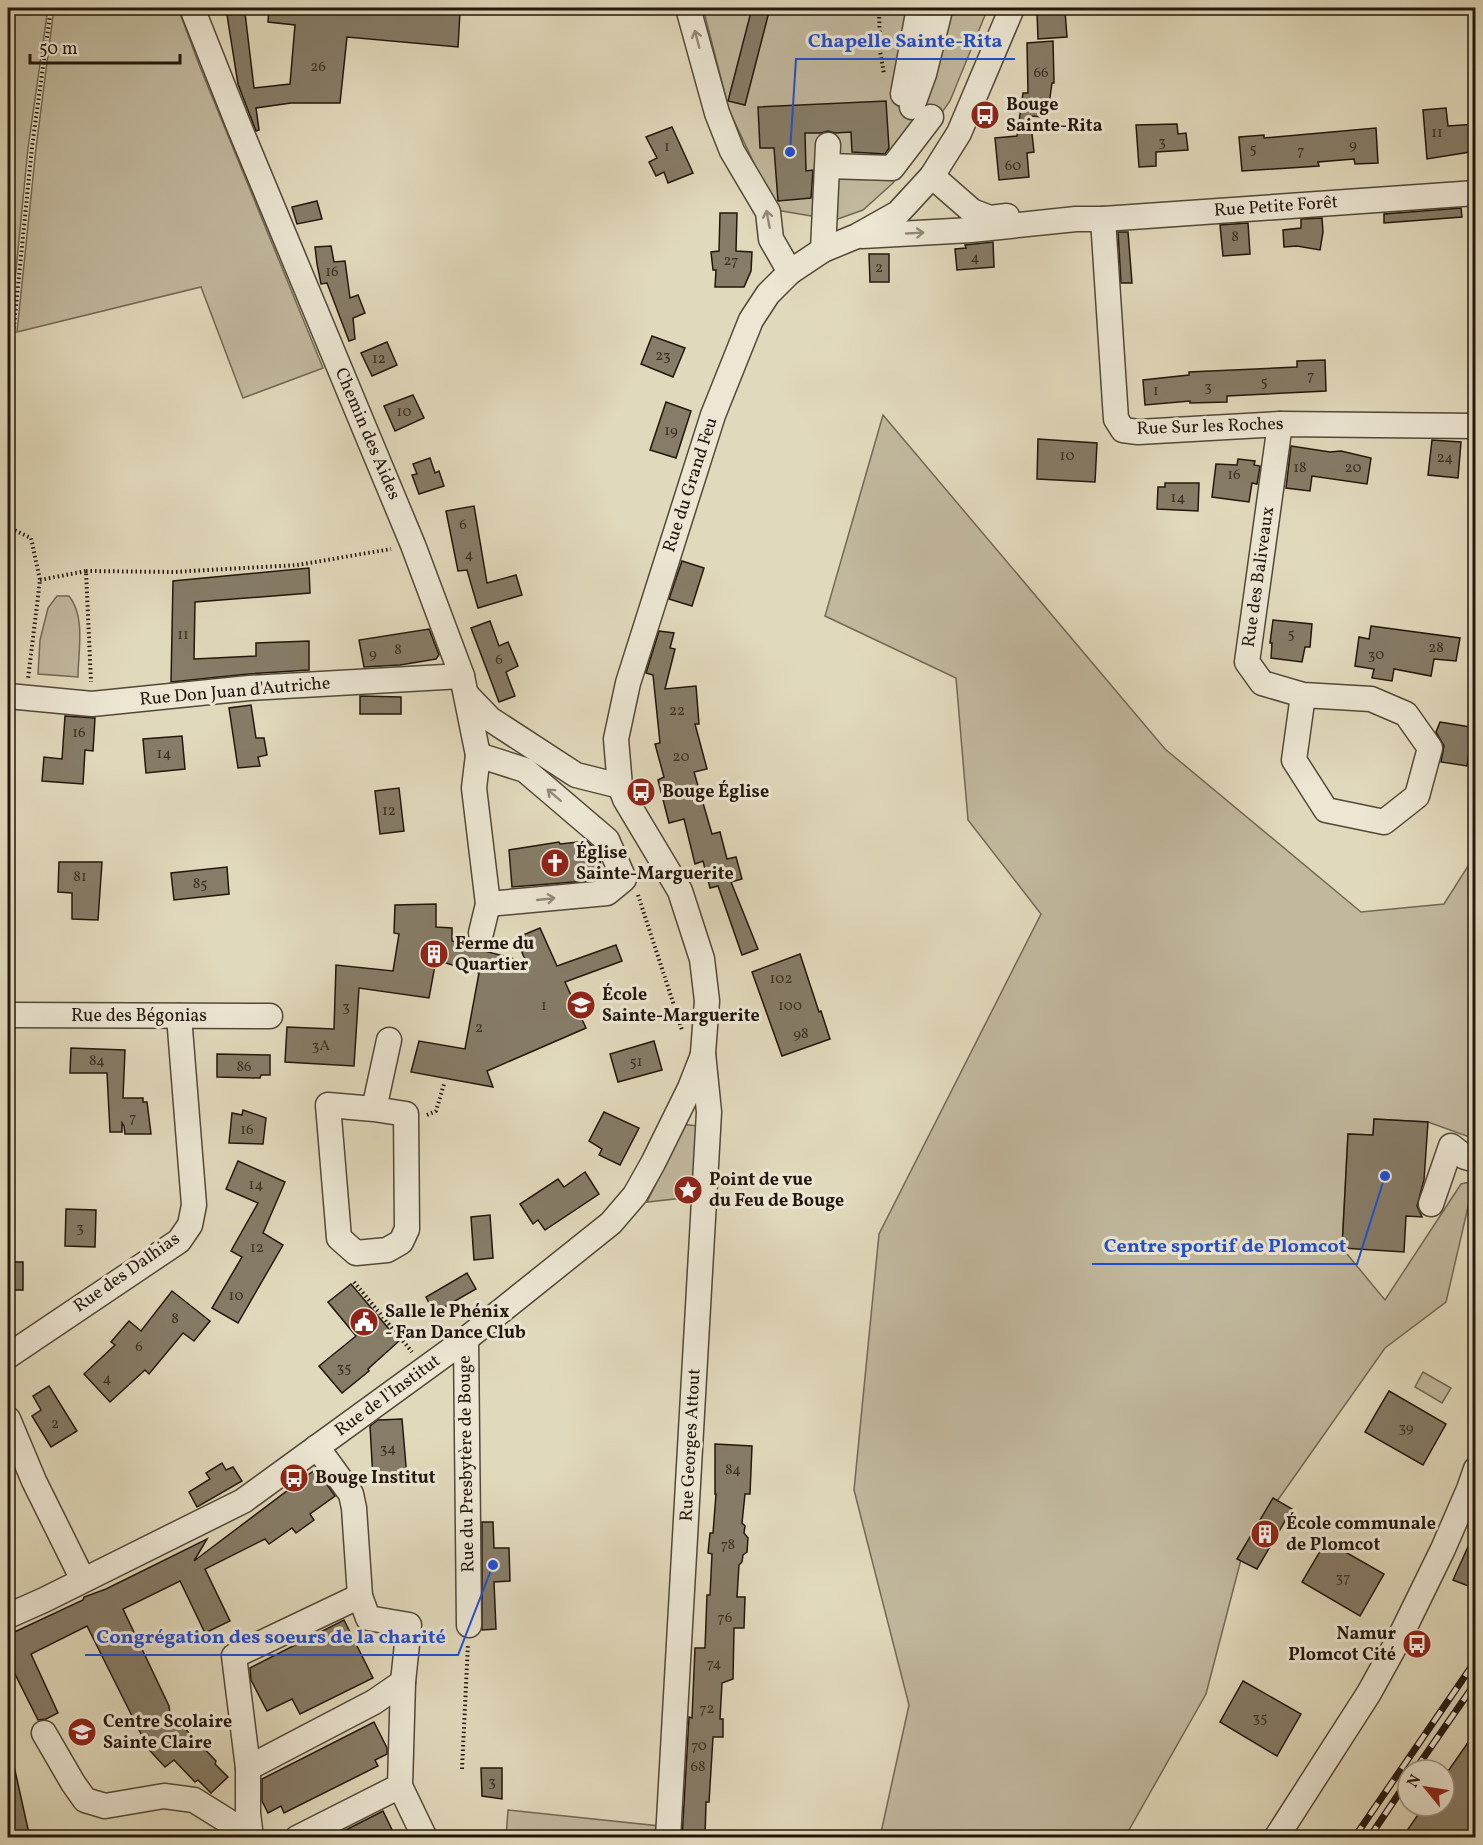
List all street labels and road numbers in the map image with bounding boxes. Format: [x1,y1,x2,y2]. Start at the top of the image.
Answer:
street label: Rue Petite Forêt [1213,190,1339,224]
street label: Chemin des Aides [328,364,406,504]
street label: Rue Sur les Roches [1136,412,1284,442]
street label: Rue du Grand Feu [657,414,725,556]
street label: Rue des Baliveaux [1237,505,1281,649]
street label: Rue Don Juan d'Autriche [138,671,332,713]
street label: Rue des Bégonias [71,1004,207,1029]
street label: Rue des Dalhias [69,1227,185,1319]
street label: Rue de l'Institut [330,1349,446,1443]
street label: Rue du Presbytère de Bouge [453,1355,481,1573]
street label: Rue Georges Attout [675,1368,707,1522]

